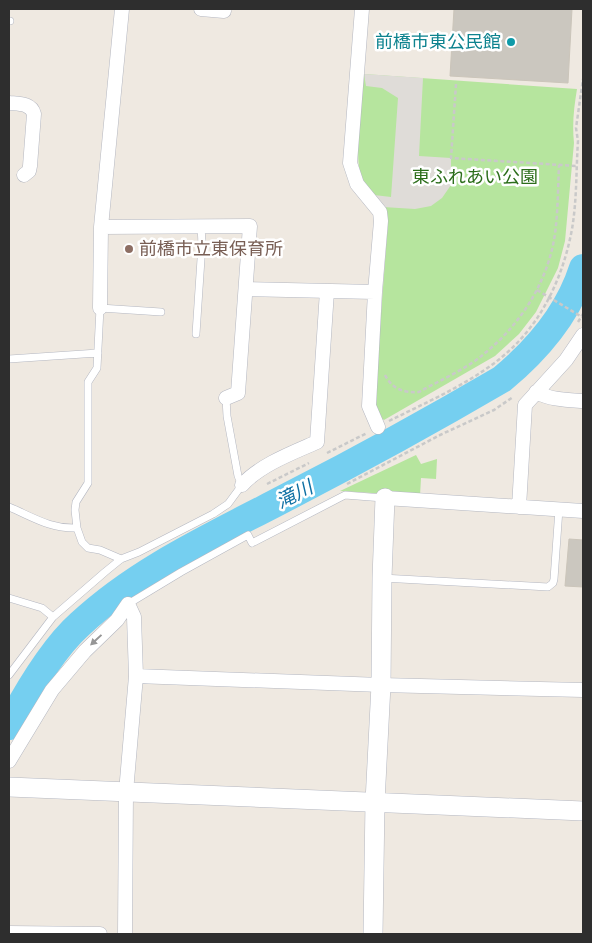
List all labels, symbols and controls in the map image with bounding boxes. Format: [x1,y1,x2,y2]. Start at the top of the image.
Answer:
place label: 前橋市東公民館 [375,29,501,55]
marker: 前橋市東公民館 [505,36,517,48]
park label: 東ふれあい公園 [412,164,538,190]
place label: 前橋市立東保育所 [139,236,283,262]
marker: 前橋市立東保育所 [123,243,135,255]
water label: 滝川 [271,473,319,515]
one-way arrow [90,634,102,646]

